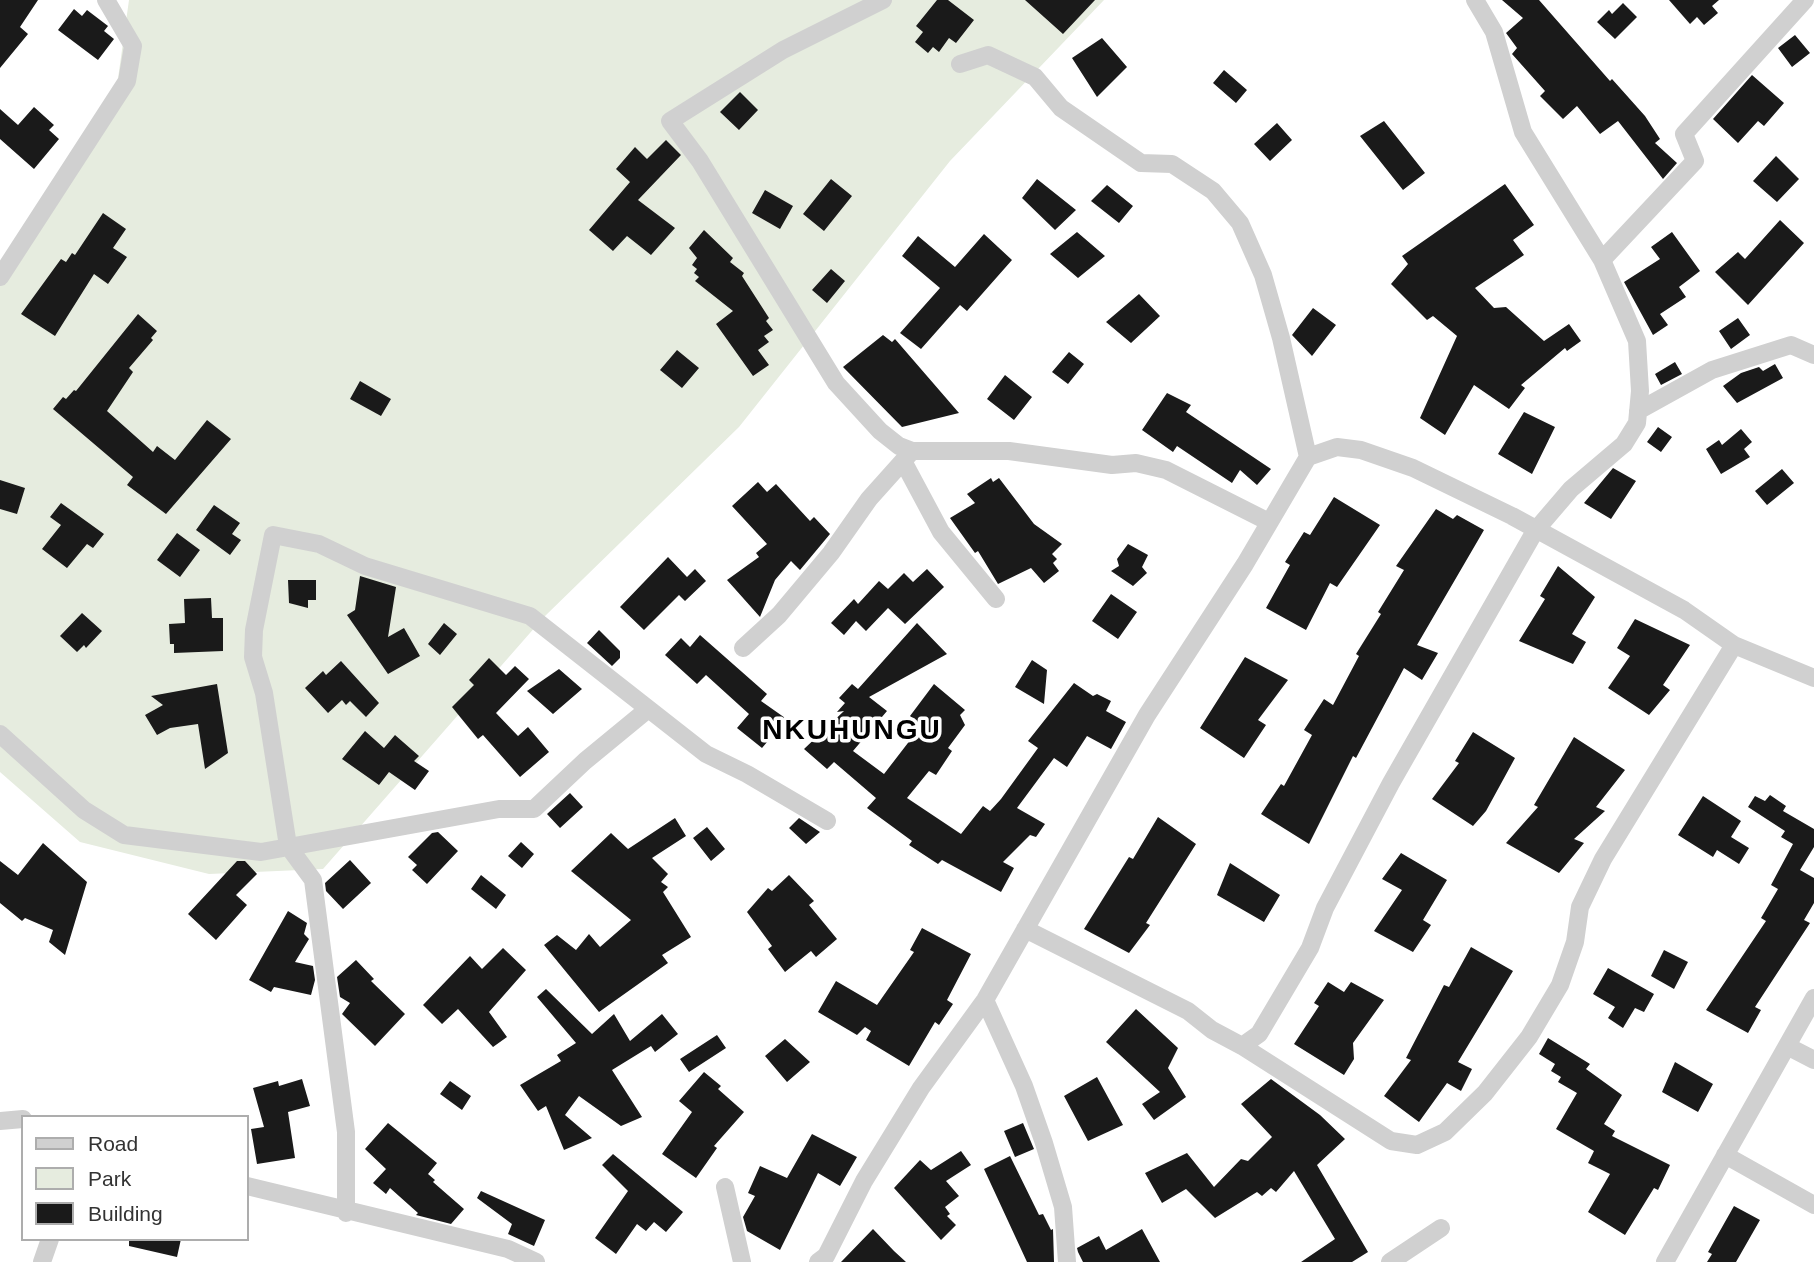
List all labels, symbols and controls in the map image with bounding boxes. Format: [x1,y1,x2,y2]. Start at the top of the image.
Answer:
district label: NKUHUNGU [763,714,941,748]
legend [21,1115,248,1241]
text: Road [88,1132,138,1155]
text: Park [88,1167,131,1190]
text: Building [88,1202,163,1225]

